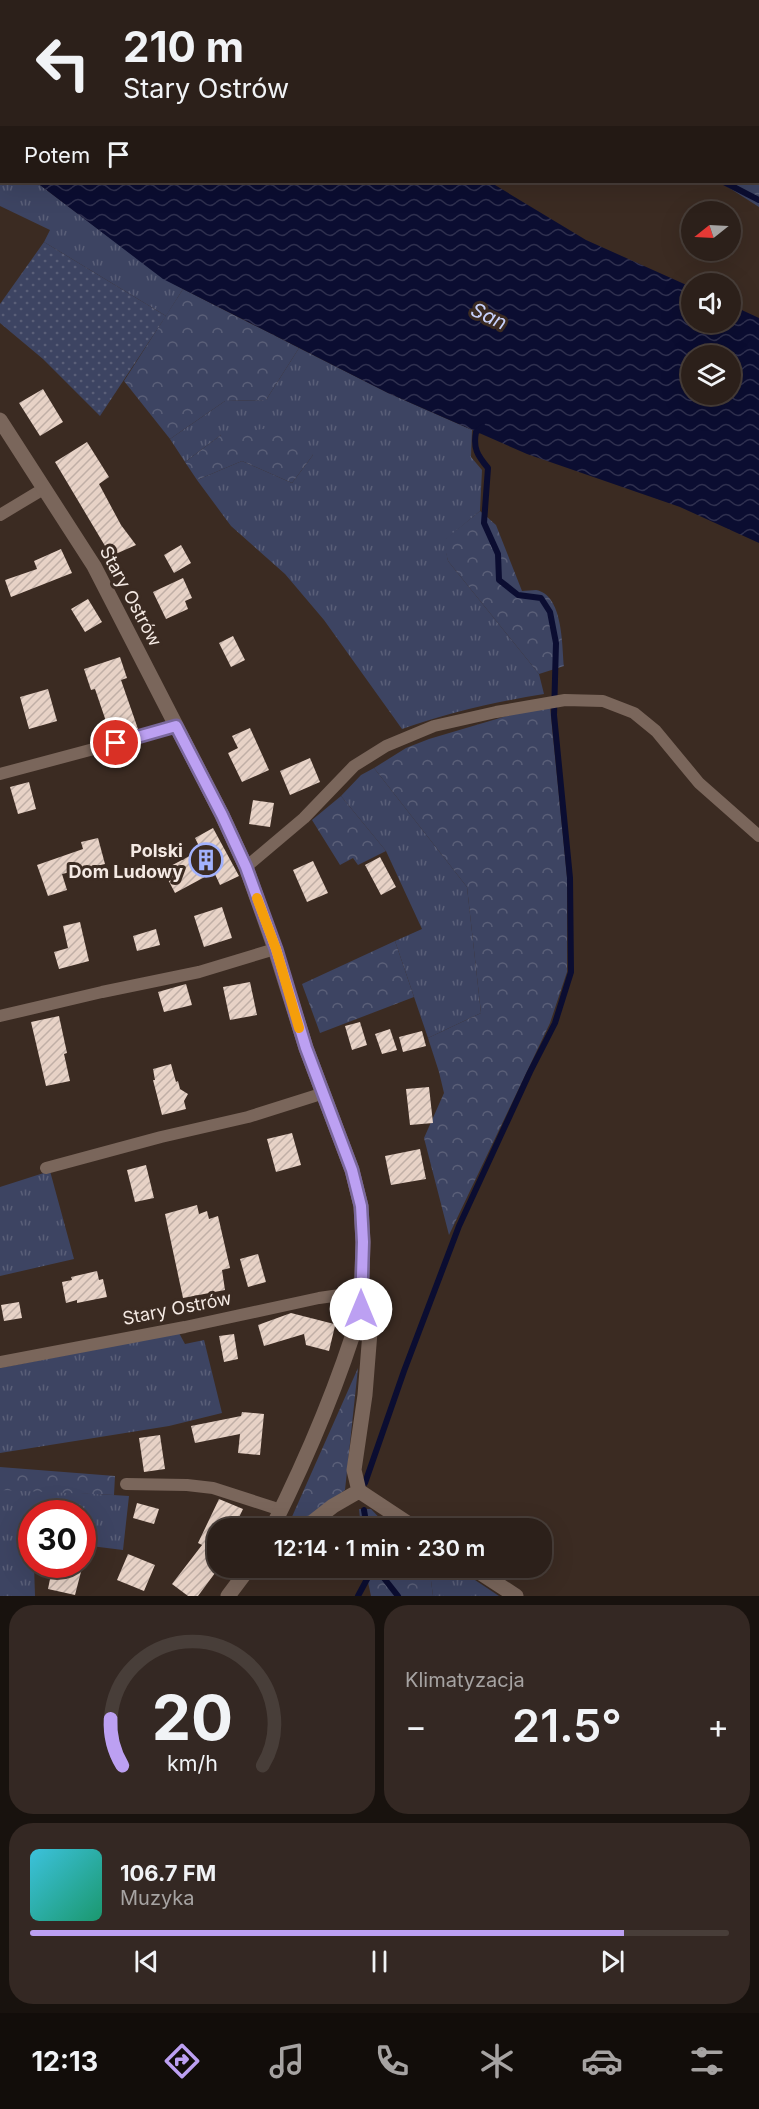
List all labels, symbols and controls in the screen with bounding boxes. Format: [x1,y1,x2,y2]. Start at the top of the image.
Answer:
text: 210 m [123,21,244,72]
icon: left [24,24,102,102]
text: Stary Ostrów [123,72,289,105]
icon: arrive [102,138,135,171]
text: Potem [24,142,90,168]
north arrow [681,201,741,261]
map controls [681,201,741,405]
button: sound [681,273,741,333]
water label: San [467,297,511,335]
button: layers [681,345,741,405]
street label: Stary Ostrów [96,542,166,650]
pin [90,717,141,768]
icon: arrive [99,726,132,759]
place label: Polski Dom Ludowy [69,840,183,882]
building icon: Polski Dom Ludowy [188,842,224,878]
position arrow [329,1277,393,1341]
street label: Stary Ostrów [121,1287,234,1329]
speed limit sign: 30 [18,1500,96,1578]
text: 12:14 · 1 min · 230 m [274,1535,485,1561]
text: Klimatyzacja [405,1668,525,1692]
text: 20 [151,1680,233,1755]
text: 21.5° [512,1698,622,1753]
text: − [405,1706,427,1746]
text: + [707,1706,729,1746]
text: km/h [167,1751,217,1777]
text: 106.7 FM [120,1860,216,1886]
text: Muzyka [120,1886,194,1910]
icon: previous [130,1945,163,1978]
icon: pause [363,1945,396,1978]
icon: next [596,1945,629,1978]
icon: directions [161,2040,203,2082]
icon: music [266,2040,308,2082]
icon: phone [371,2040,413,2082]
icon: climate [476,2040,518,2082]
icon: car [581,2040,623,2082]
icon: filters [686,2040,728,2082]
text: 12:13 [31,2045,98,2078]

